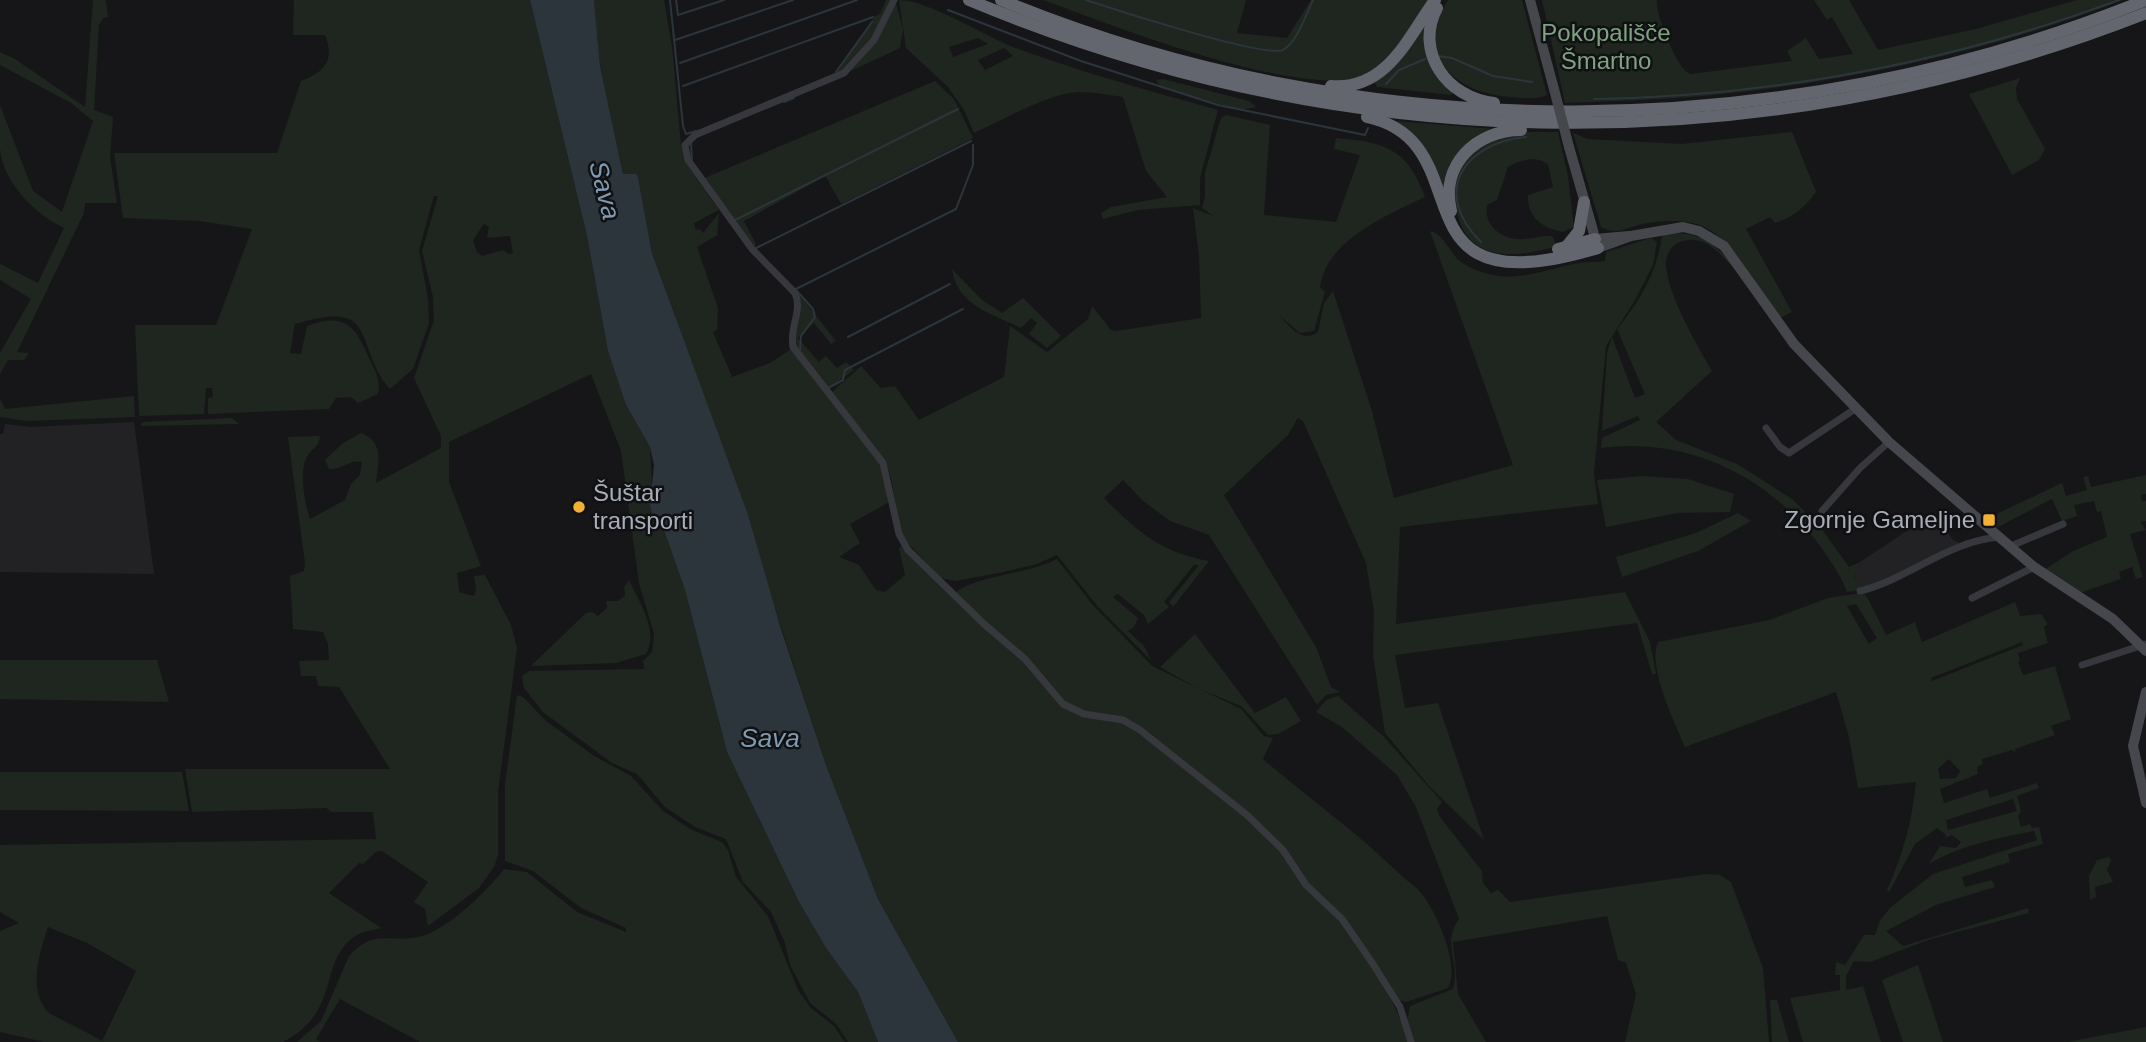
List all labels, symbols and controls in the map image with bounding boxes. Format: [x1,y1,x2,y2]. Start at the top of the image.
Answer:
park label: Pokopališče Šmartno [1541,19,1671,74]
water label: Sava [583,158,627,222]
place label: Šuštar transporti [593,479,693,534]
marker: Šuštar transporti [571,499,587,515]
place label: Zgornje Gameljne [1784,506,1975,533]
marker: Zgornje Gameljne [1981,512,1997,528]
water label: Sava [740,723,800,753]

